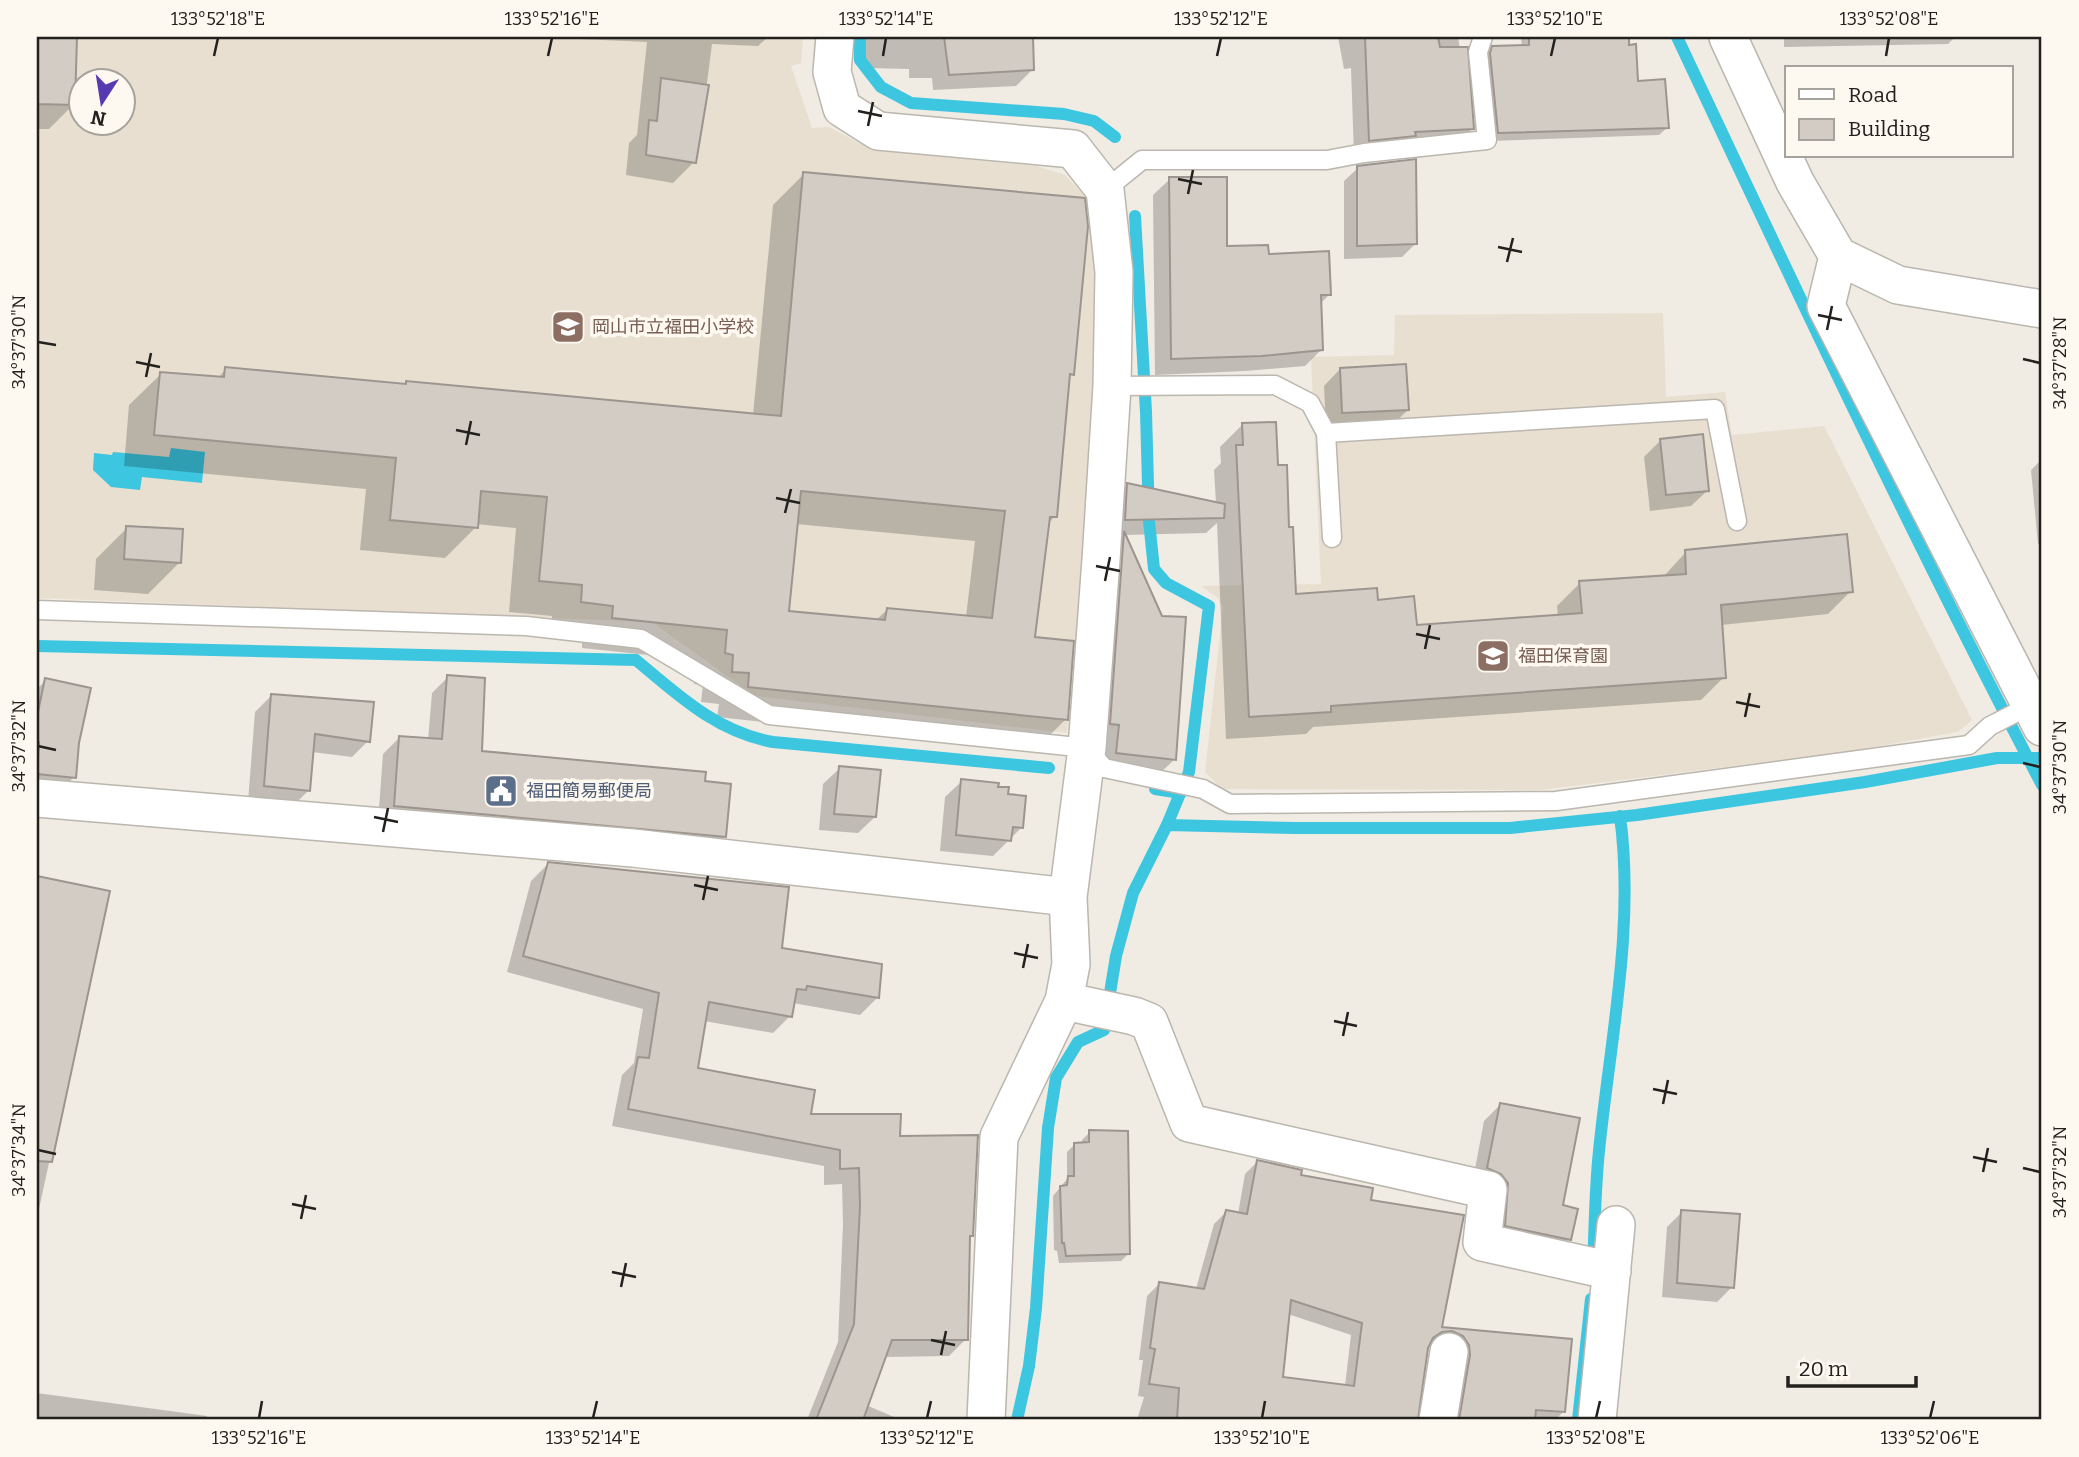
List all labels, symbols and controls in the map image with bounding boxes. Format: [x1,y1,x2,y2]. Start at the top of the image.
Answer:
text: 133°52'18"E [171,8,265,30]
text: 133°52'16"E [505,8,599,30]
text: 133°52'14"E [839,8,933,30]
text: 133°52'12"E [1174,8,1268,30]
text: 133°52'10"E [1507,8,1603,30]
text: 133°52'08"E [1840,8,1938,30]
north arrow [66,66,136,136]
legend [1785,66,2012,158]
text: Road [1848,82,1897,108]
text: N [89,105,108,131]
text: Building [1848,116,1931,142]
text: 34°37'30"N [8,295,30,389]
school or university icon: 岡山市立福田小学校 [549,308,587,346]
place label: 岡山市立福田小学校 [592,316,754,338]
text: 34°37'28"N [2049,317,2071,409]
school or university icon: 福田保育園 [1474,637,1512,675]
place label: 福田保育園 [1518,645,1608,667]
text: 34°37'32"N [8,700,30,792]
text: 34°37'30"N [2049,720,2071,814]
public building icon: 福田簡易郵便局 [482,772,520,810]
place label: 福田簡易郵便局 [526,780,652,802]
text: 34°37'34"N [8,1103,30,1197]
text: 34°37'32"N [2049,1126,2071,1218]
scale bar [1788,1345,1916,1389]
text: 20 m [1799,1356,1848,1382]
text: 133°52'16"E [212,1427,306,1449]
text: 133°52'14"E [546,1427,640,1449]
text: 133°52'12"E [880,1427,974,1449]
text: 133°52'10"E [1214,1427,1310,1449]
text: 133°52'08"E [1547,1427,1645,1449]
text: 133°52'06"E [1880,1427,1980,1449]

